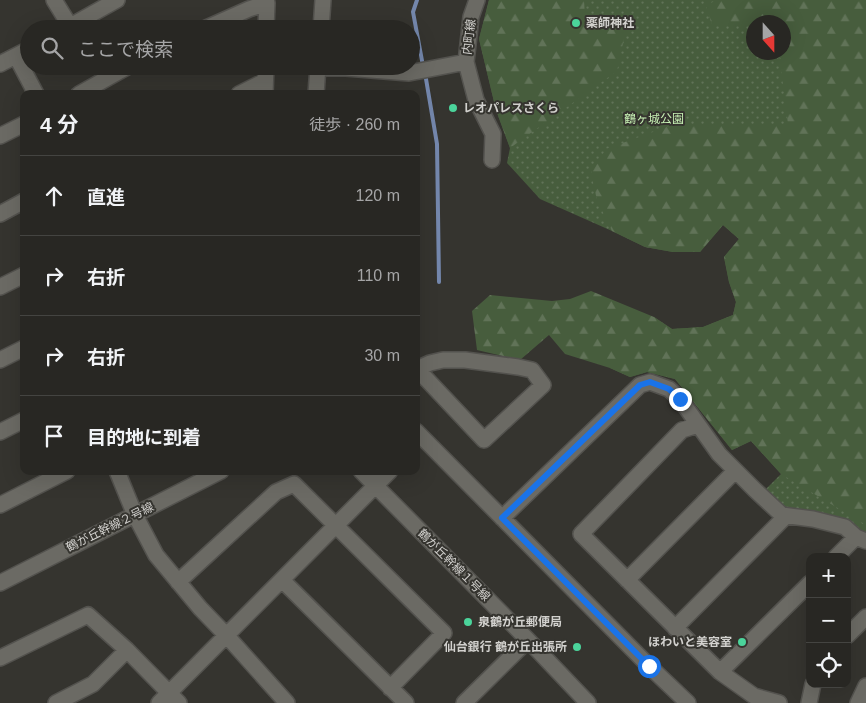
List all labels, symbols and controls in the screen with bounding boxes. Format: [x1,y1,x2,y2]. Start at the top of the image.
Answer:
north arrow [746,15,791,60]
place label: 薬師神社 [586,16,634,30]
marker: 薬師神社 [570,17,582,29]
street label: 内町線 [460,18,478,56]
search box [20,20,420,75]
icon: search [38,34,66,62]
text: ここで検索 [78,39,173,60]
place label: レオパレスさくら [463,101,559,115]
marker: レオパレスさくら [447,102,459,114]
park label: 鶴ヶ城公園 [624,112,684,126]
text: 4 分 [40,113,79,136]
text: 徒歩 · 260 m [309,116,400,133]
icon: ahead [40,182,68,210]
text: 直進 [87,187,125,208]
text: 120 m [356,187,400,204]
icon: right [40,262,68,290]
text: 右折 [87,267,125,288]
text: 110 m [357,267,400,284]
icon: right [40,342,68,370]
text: 右折 [87,347,125,368]
text: 30 m [364,347,400,364]
route end [669,388,692,411]
icon: arrive [40,422,68,450]
text: 目的地に到着 [87,427,201,448]
street label: 鶴が丘幹線２号線 [64,500,156,554]
street label: 鶴が丘幹線１号線 [415,526,493,604]
map controls [806,553,851,688]
button: + [806,553,851,598]
button: − [806,598,851,643]
place label: 泉鶴が丘郵便局 [478,615,562,629]
marker: 泉鶴が丘郵便局 [462,616,474,628]
place label: ほわいと美容室 [648,635,732,649]
marker: ほわいと美容室 [736,636,748,648]
place label: 仙台銀行 鶴が丘出張所 [444,640,567,654]
marker: 仙台銀行 鶴が丘出張所 [571,641,583,653]
button: locate [806,643,851,688]
route start [638,655,661,678]

